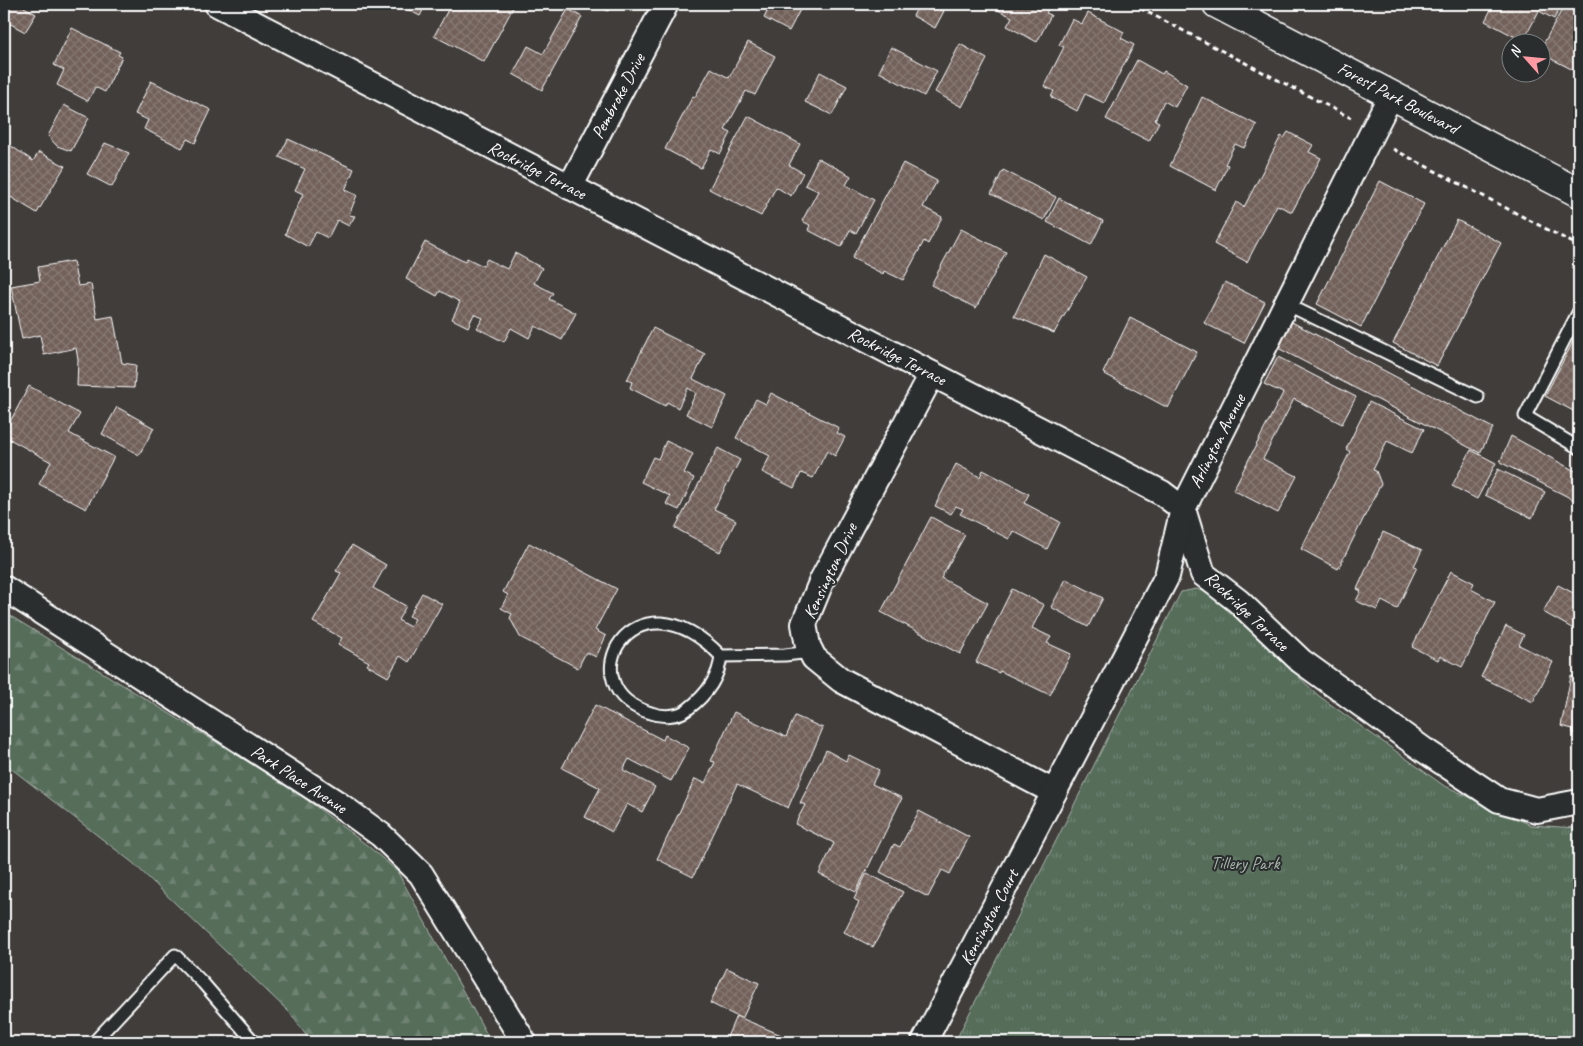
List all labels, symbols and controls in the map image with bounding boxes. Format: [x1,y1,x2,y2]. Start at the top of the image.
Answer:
north arrow [1500,32,1550,82]
text: N [1505,43,1525,60]
street label: Pembroke Drive [586,49,650,142]
street label: Forest Park Boulevard [1334,57,1465,140]
street label: Rockridge Terrace [484,136,591,205]
street label: Rockridge Terrace [844,322,951,391]
street label: Arlington Avenue [1184,389,1251,492]
street label: Kensington Drive [798,519,862,622]
street label: Rockridge Terrace [1200,566,1295,656]
street label: Park Place Avenue [247,740,352,819]
park label: Tillery Park [1211,852,1281,874]
street label: Kensington Court [955,864,1024,968]

